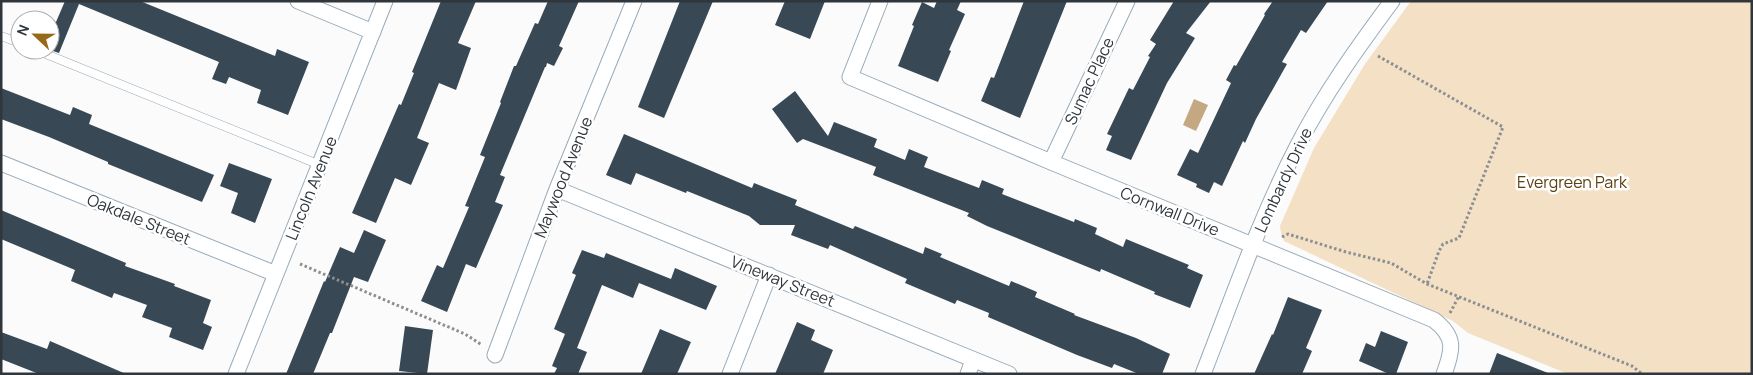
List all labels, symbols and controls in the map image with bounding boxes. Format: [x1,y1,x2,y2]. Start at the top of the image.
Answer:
north arrow [10,10,60,60]
text: N [12,22,33,38]
street label: Sumac Place [1059,34,1119,128]
street label: Maywood Avenue [529,113,597,241]
street label: Lombardy Drive [1249,124,1317,236]
street label: Lincoln Avenue [280,133,342,243]
park label: Evergreen Park [1517,171,1628,193]
street label: Cornwall Drive [1117,181,1223,241]
street label: Oakdale Street [84,188,194,250]
street label: Vineway Street [728,250,838,312]

